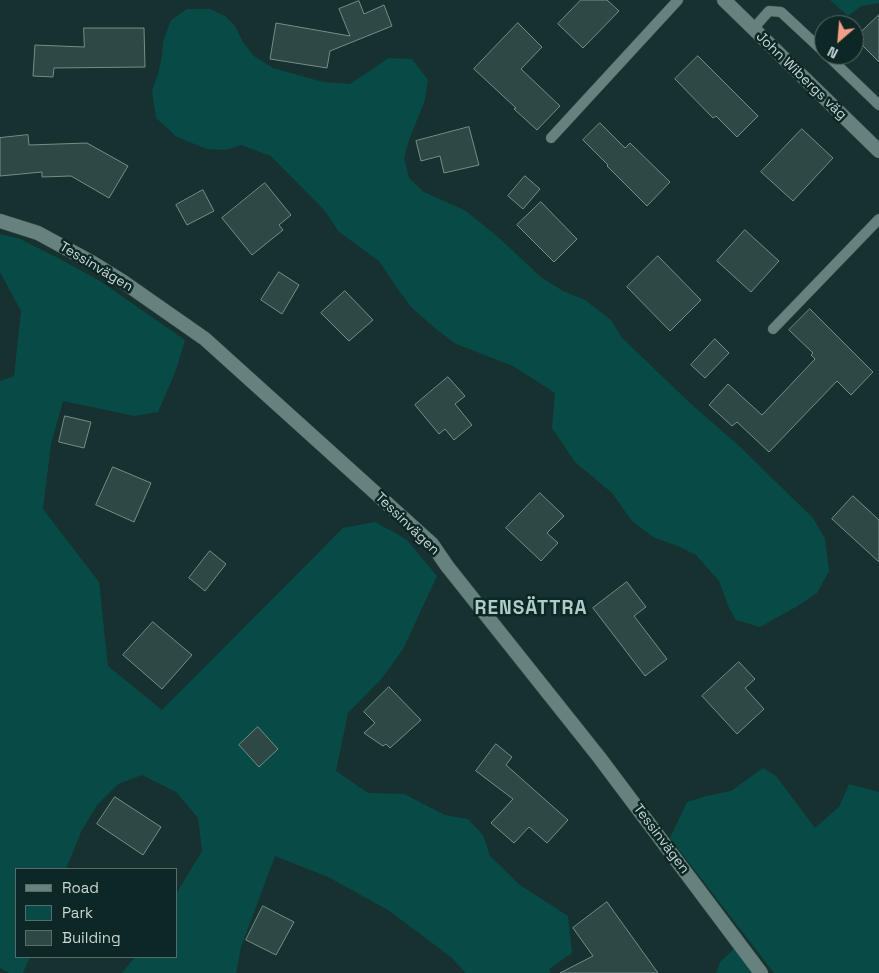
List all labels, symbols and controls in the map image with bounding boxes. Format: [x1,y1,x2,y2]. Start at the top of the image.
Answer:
north arrow [814,15,864,65]
street label: John Wibergs väg [752,28,850,124]
text: N [824,42,841,63]
street label: Tessinvägen [56,238,136,296]
street label: Tessinvägen [371,489,443,559]
district label: RENSÄTTRA [473,598,589,620]
street label: Tessinvägen [629,801,693,877]
legend [15,868,178,958]
text: Road [62,878,99,897]
text: Park [62,903,93,922]
text: Building [62,928,121,947]

